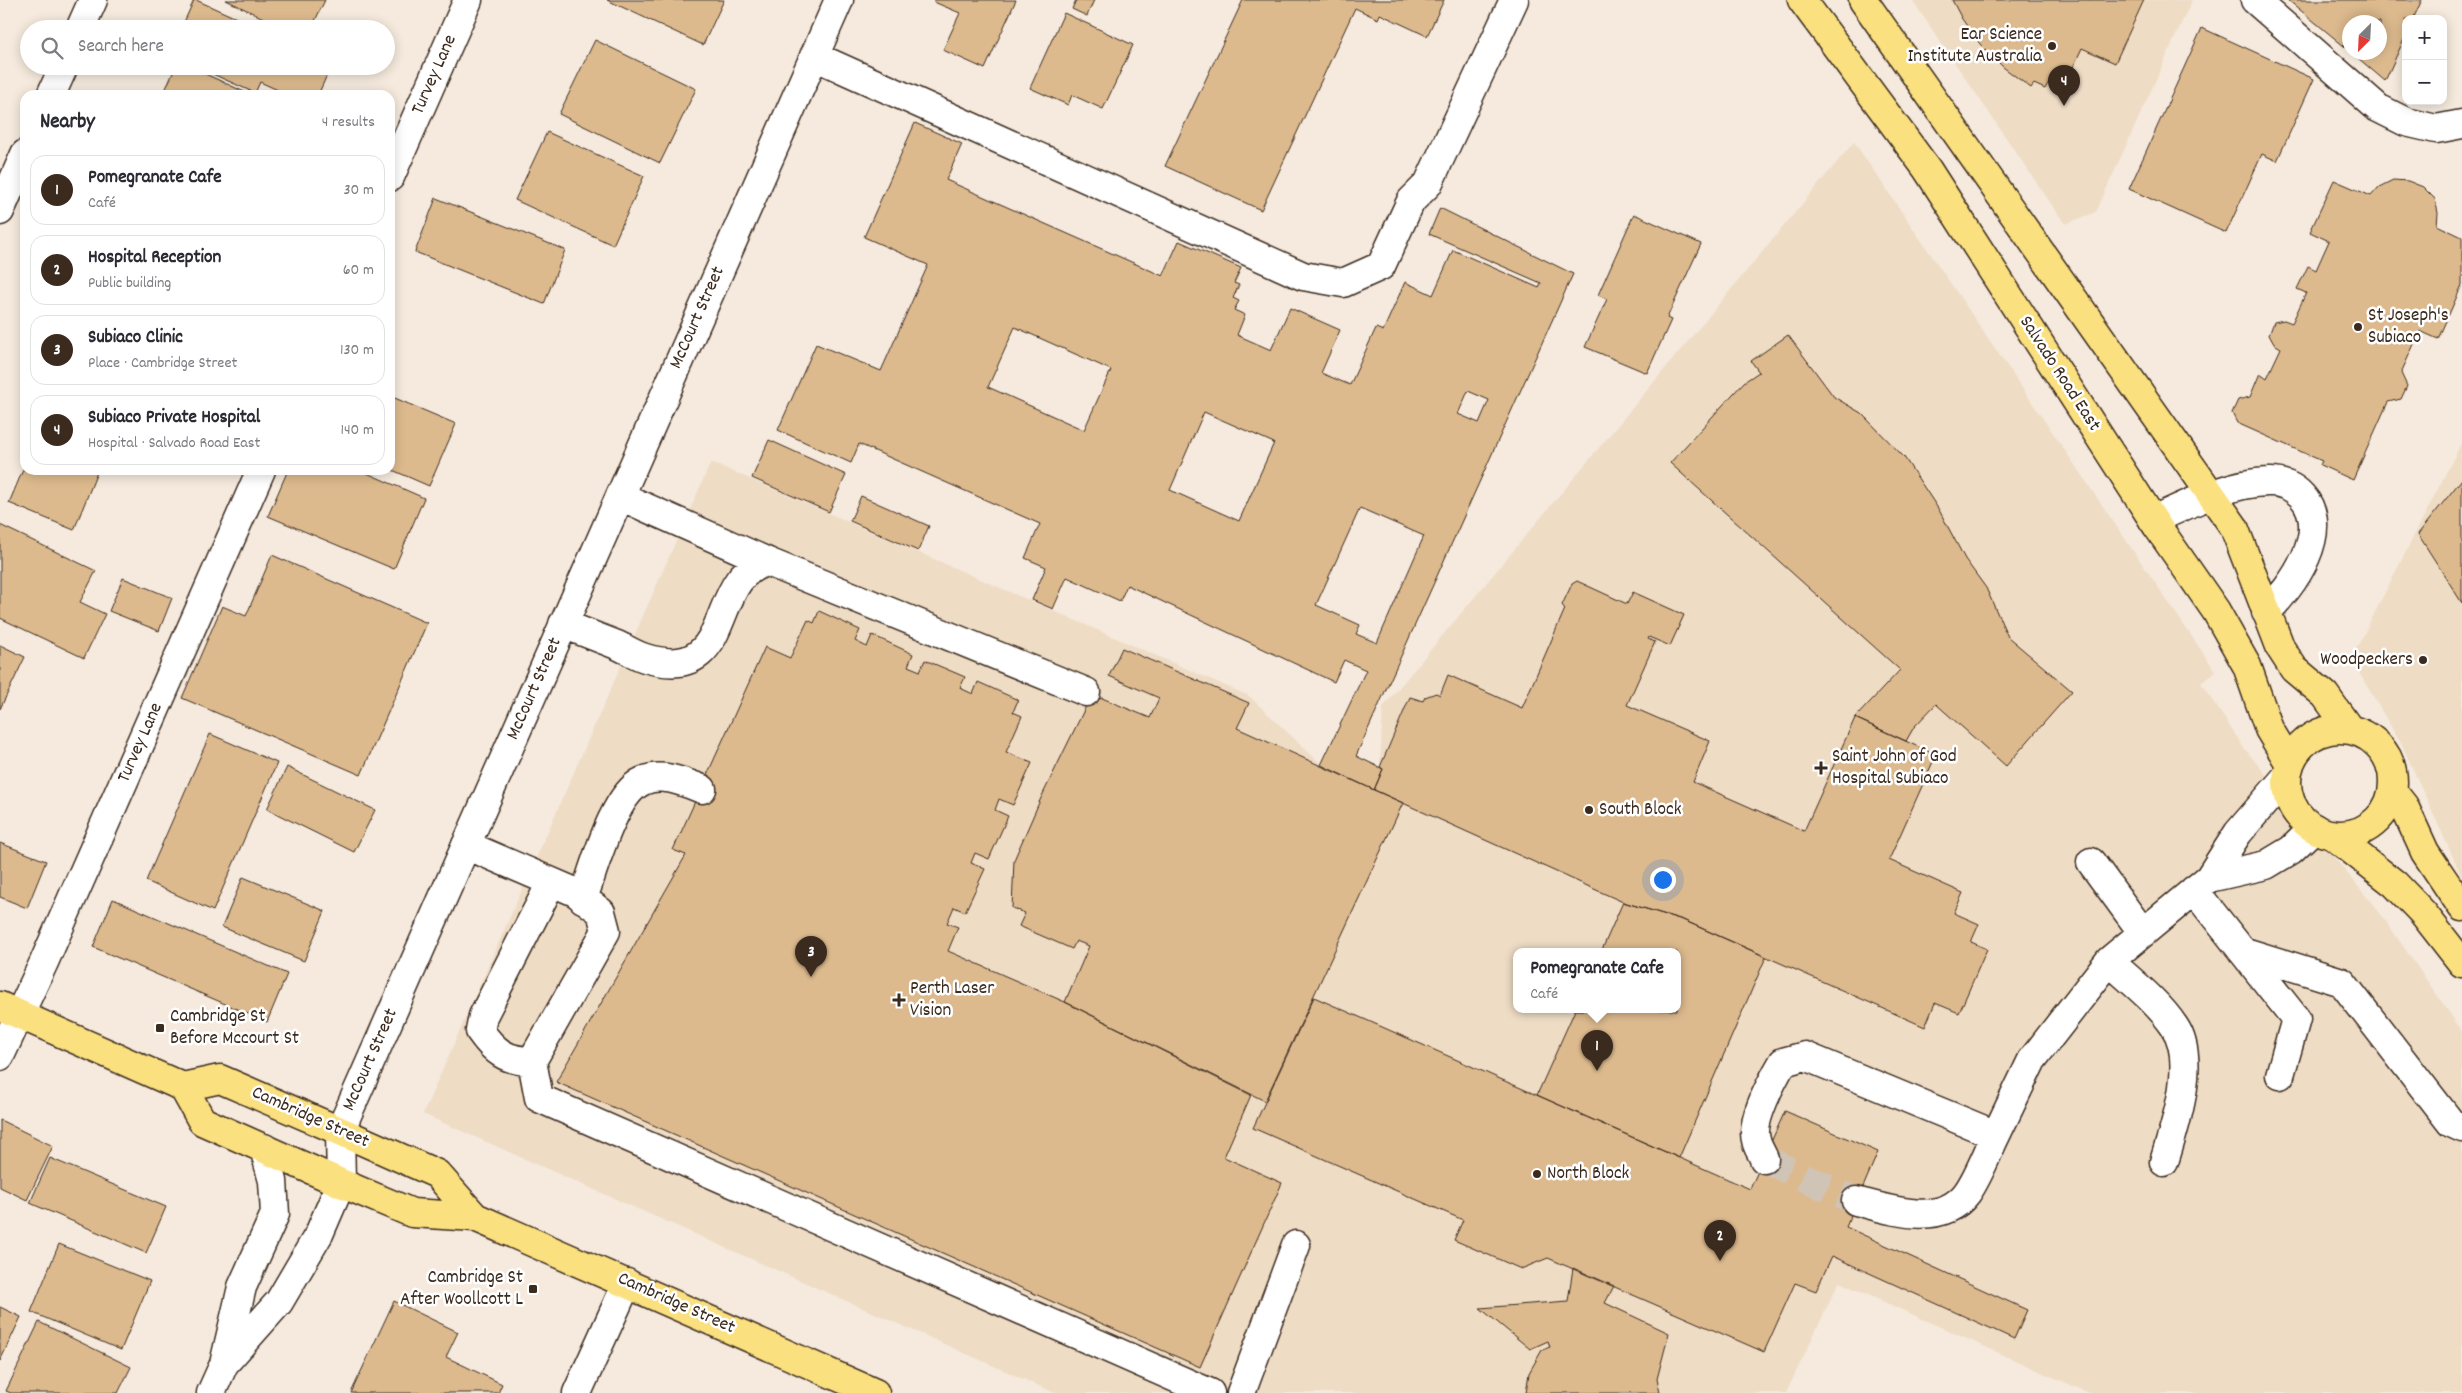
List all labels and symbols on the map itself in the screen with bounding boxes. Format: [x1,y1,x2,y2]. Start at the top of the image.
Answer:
north arrow [2342,15,2387,60]
place label: Ear Science Institute Australia [1907,22,2043,71]
street label: Turvey Lane [405,31,465,119]
marker: Ear Science Institute Australia [2046,40,2058,52]
pin: 4 [2048,65,2080,106]
street label: McCourt Street [663,263,733,373]
place label: St Joseph's Subiaco [2368,303,2449,352]
street label: Salvado Road East [2012,311,2106,437]
marker: St Joseph's Subiaco [2352,321,2364,333]
street label: McCourt Street [500,634,570,744]
place label: Woodpeckers [2320,647,2413,674]
marker: Woodpeckers [2417,654,2429,666]
street label: Turvey Lane [111,699,171,787]
place label: Saint John of God Hospital Subiaco [1832,744,1957,793]
marker: Saint John of God Hospital Subiaco [1814,761,1828,775]
place label: South Block [1599,797,1682,824]
marker: South Block [1583,804,1595,816]
your location [1650,867,1676,893]
pin: 3 [795,936,827,977]
place label: Perth Laser Vision [910,976,994,1025]
marker: Perth Laser Vision [892,993,906,1007]
place label: Cambridge St Before Mccourt St [170,1004,299,1053]
street label: McCourt Street [336,1005,406,1115]
marker: Cambridge St Before Mccourt St [154,1022,166,1034]
pin: 1 [1581,1030,1613,1071]
street label: Cambridge Street [247,1080,373,1156]
place label: North Block [1547,1161,1630,1188]
marker: North Block [1531,1168,1543,1180]
pin: 2 [1704,1220,1736,1261]
place label: Cambridge St After Woollcott L [400,1265,523,1314]
street label: Cambridge Street [613,1266,739,1342]
marker: Cambridge St After Woollcott L [527,1283,539,1295]

